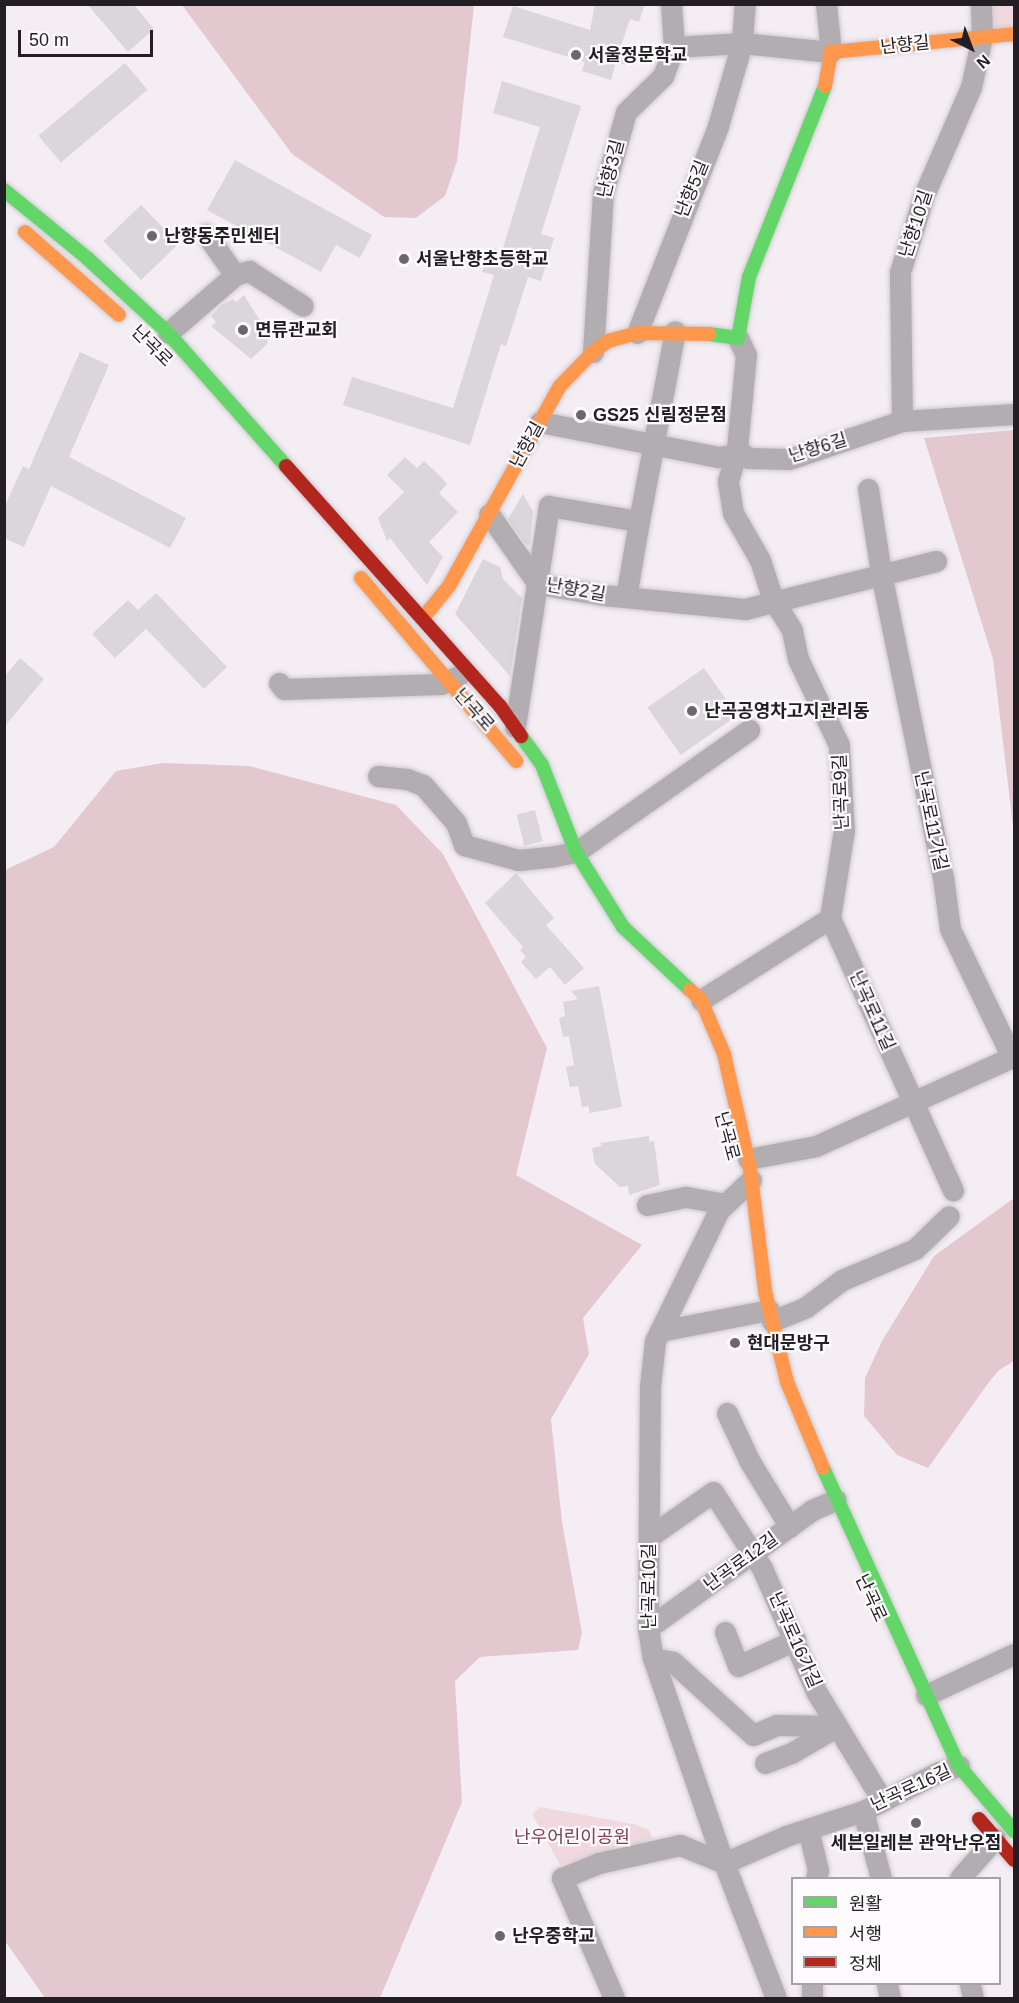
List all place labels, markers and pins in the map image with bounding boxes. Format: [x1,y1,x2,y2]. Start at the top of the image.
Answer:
place label: 서울정문학교 [588,44,687,66]
marker: 서울정문학교 [569,48,583,62]
place label: 난향동주민센터 [164,225,280,247]
marker: 난향동주민센터 [145,229,159,243]
place label: 서울난향초등학교 [416,248,548,270]
marker: 서울난향초등학교 [397,252,411,266]
place label: 면류관교회 [255,319,338,341]
marker: 면류관교회 [236,323,250,337]
place label: GS25 신림정문점 [593,404,727,426]
marker: GS25 신림정문점 [574,408,588,422]
place label: 난곡공영차고지관리동 [704,700,870,722]
marker: 난곡공영차고지관리동 [685,704,699,718]
place label: 현대문방구 [747,1332,830,1354]
marker: 현대문방구 [728,1336,742,1350]
marker: 세븐일레븐 관악난우점 [909,1816,923,1830]
place label: 세븐일레븐 관악난우점 [831,1832,1001,1854]
place label: 난우중학교 [512,1925,595,1947]
marker: 난우중학교 [493,1929,507,1943]

